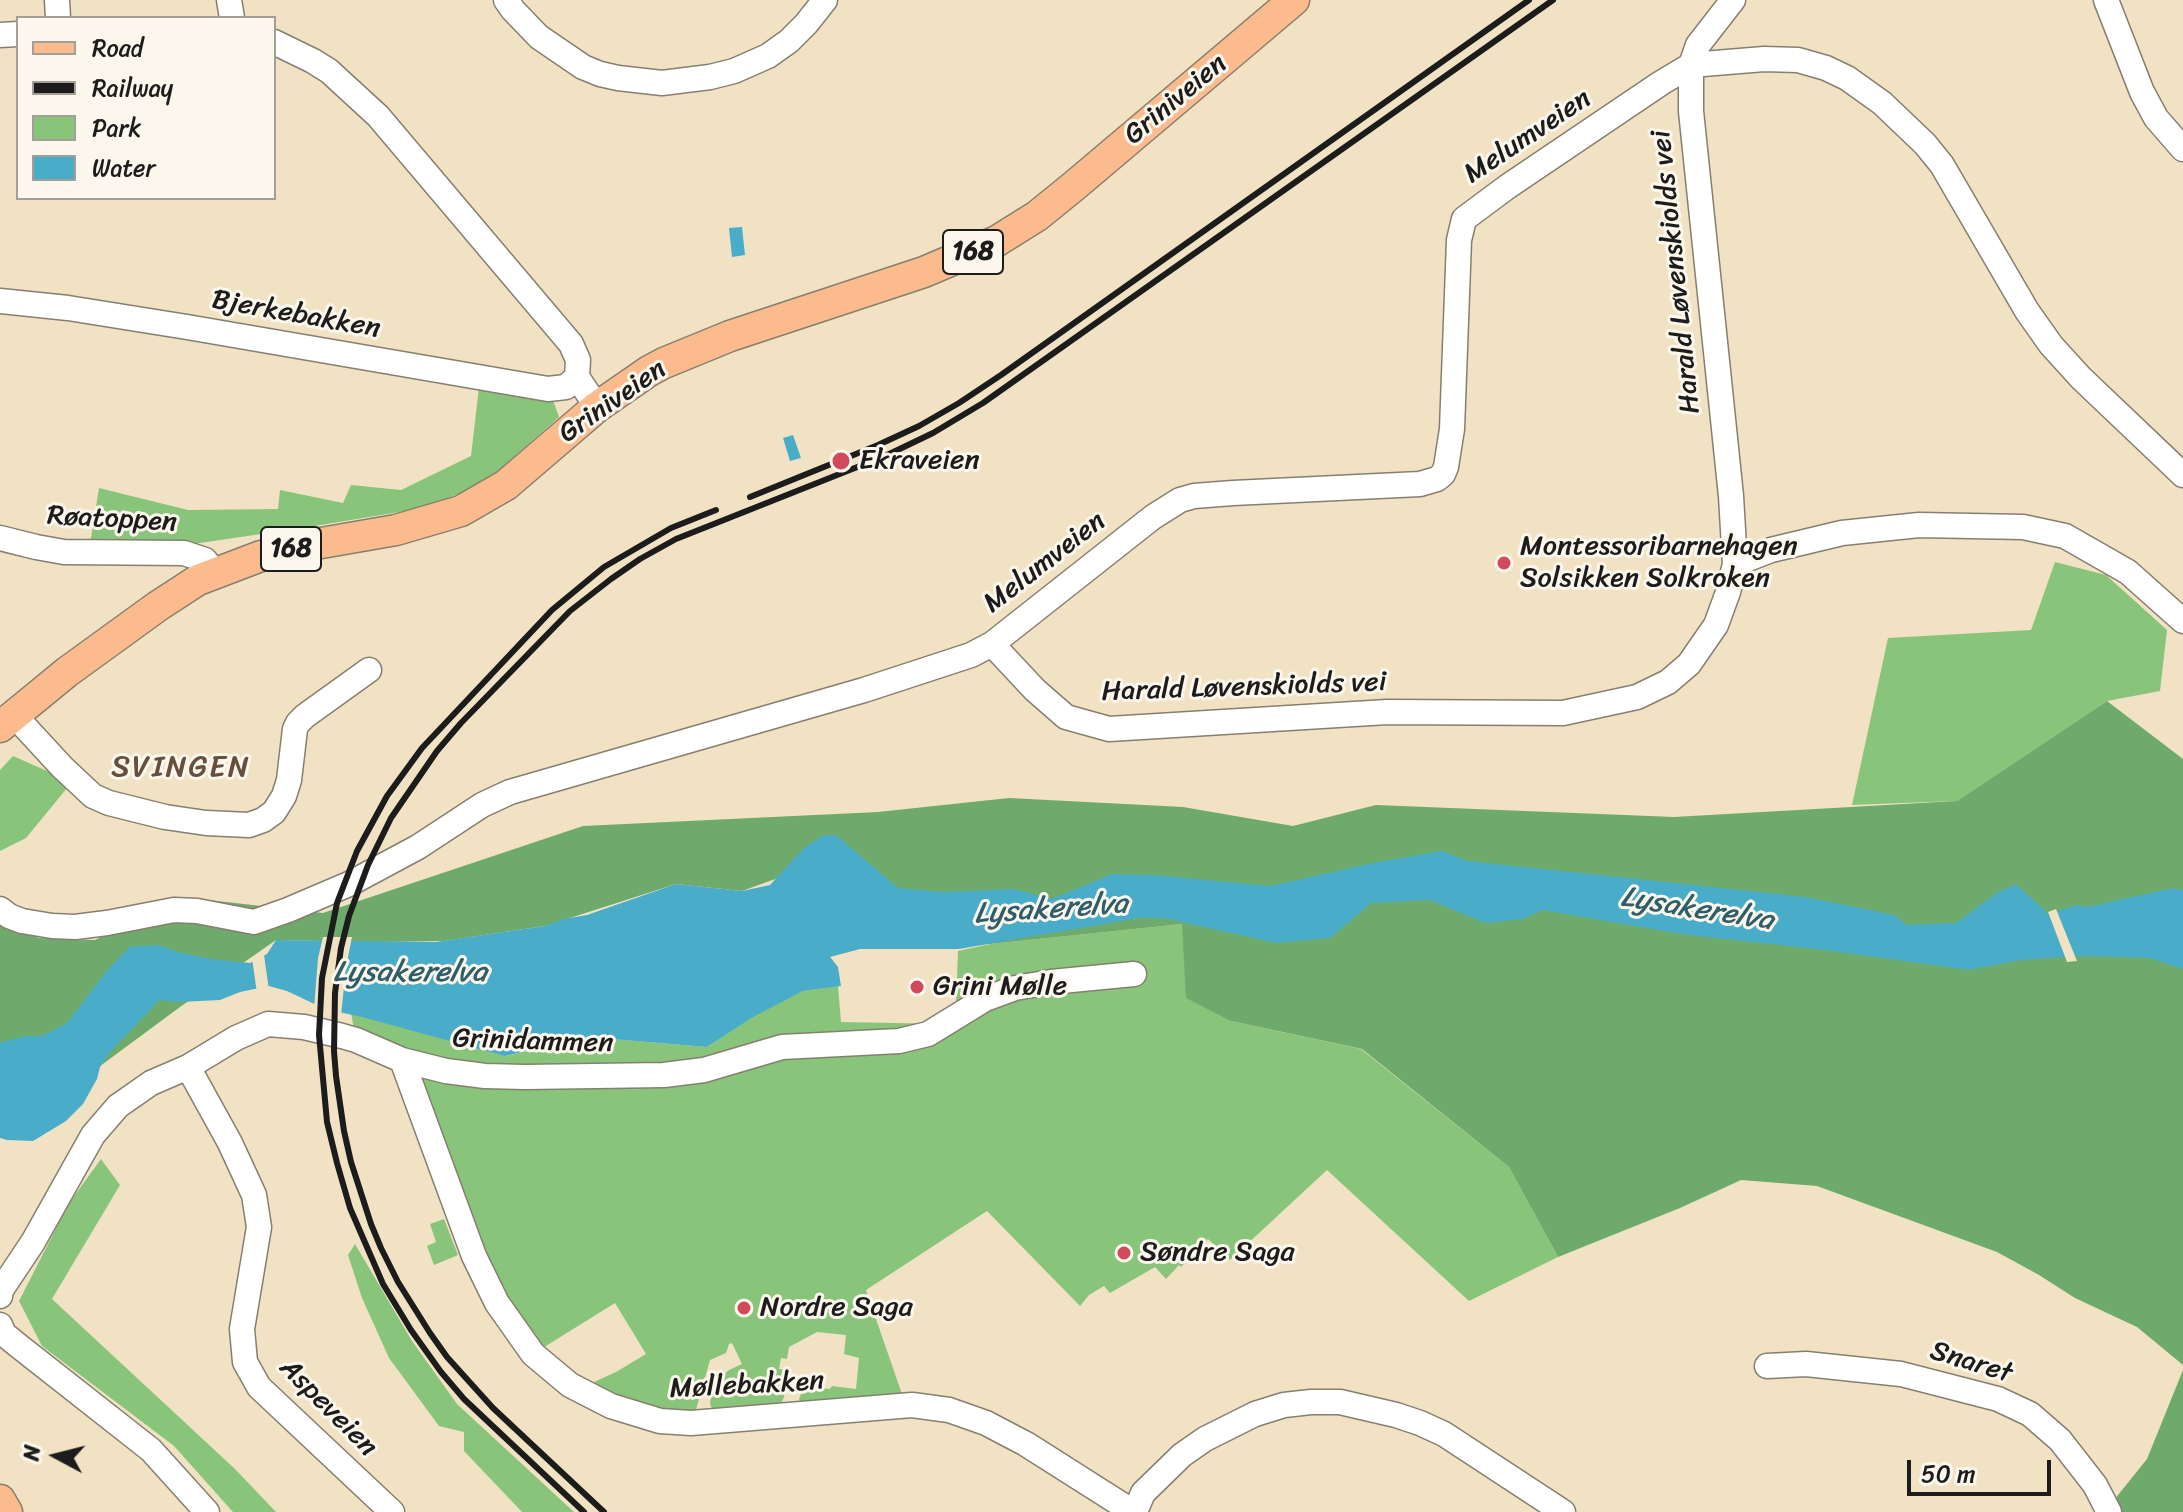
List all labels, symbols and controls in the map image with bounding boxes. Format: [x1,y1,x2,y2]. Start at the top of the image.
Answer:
legend [16,16,276,200]
text: Road [92,27,143,69]
street label: Griniveien [1118,48,1234,152]
text: Railway [92,67,173,109]
street label: Melumveien [1458,82,1598,192]
text: Park [92,107,141,149]
street label: Harald Løvenskiolds vei [1645,128,1709,416]
text: Water [92,147,155,189]
road number: 168 [943,230,1003,274]
street label: Bjerkebakken [209,284,383,346]
street label: Griniveien [553,353,673,451]
place label: Ekraveien [859,444,980,478]
marker: Ekraveien [830,450,852,472]
street label: Røatoppen [46,500,178,540]
street label: Melumveien [977,505,1113,621]
road number: 168 [261,527,321,571]
place label: Montessoribarnehagen Solsikken Solkroken [1520,530,1798,596]
marker: Montessoribarnehagen Solsikken Solkroken [1495,554,1513,572]
street label: Harald Løvenskiolds vei [1101,666,1387,710]
district label: SVINGEN [111,750,251,786]
water label: Lysakerelva [1618,880,1776,940]
water label: Lysakerelva [973,887,1129,933]
water label: Lysakerelva [333,955,487,991]
place label: Grini Mølle [933,970,1067,1004]
marker: Grini Mølle [908,978,926,996]
street label: Grinidammen [452,1022,614,1062]
place label: Søndre Saga [1140,1236,1295,1270]
marker: Søndre Saga [1115,1244,1133,1262]
place label: Nordre Saga [760,1291,913,1325]
marker: Nordre Saga [735,1299,753,1317]
street label: Snaret [1926,1335,2016,1391]
street label: Aspeveien [272,1352,384,1464]
street label: Møllebakken [669,1365,825,1407]
north arrow [16,1416,96,1496]
text: N [11,1443,52,1463]
scale bar [1911,1444,2055,1494]
text: 50 m [1921,1453,1976,1495]

